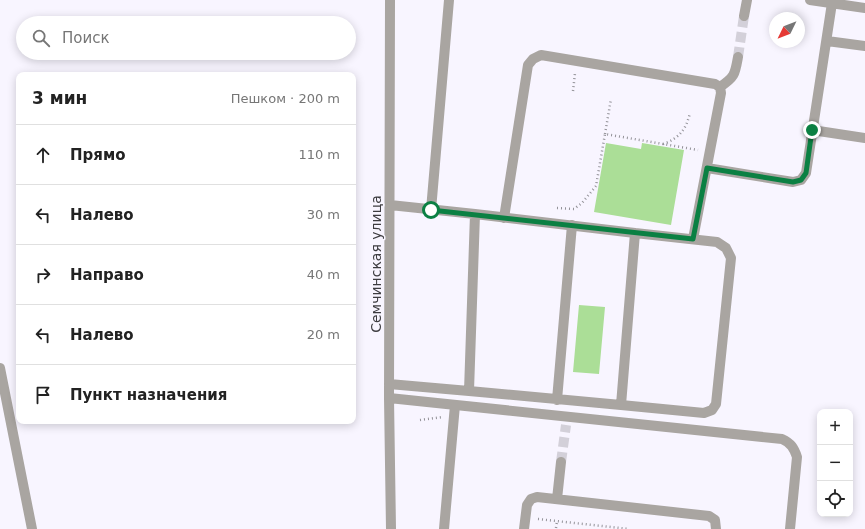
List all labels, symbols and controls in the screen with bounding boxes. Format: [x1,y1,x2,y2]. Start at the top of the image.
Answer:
north arrow [769,12,805,48]
search box [16,16,356,60]
icon: search [30,27,52,49]
text: Поиск [62,29,110,47]
text: 3 мин [32,88,87,108]
text: Пешком · 200 m [231,91,340,106]
route end [803,121,821,139]
icon: ahead [32,144,54,166]
text: Прямо [70,146,126,164]
text: 110 m [298,147,340,162]
street label: Семчинская улица [368,195,384,333]
route start [422,201,440,219]
icon: left [32,204,54,226]
text: Налево [70,206,134,224]
text: 30 m [307,207,340,222]
icon: right [32,264,54,286]
text: Направо [70,266,144,284]
text: 40 m [307,267,340,282]
icon: left [32,324,54,346]
text: Налево [70,326,134,344]
text: 20 m [307,327,340,342]
icon: arrive [32,384,54,406]
text: Пункт назначения [70,386,227,404]
map controls [817,409,853,517]
button: + [817,409,853,445]
button: − [817,445,853,481]
button: locate [817,481,853,517]

